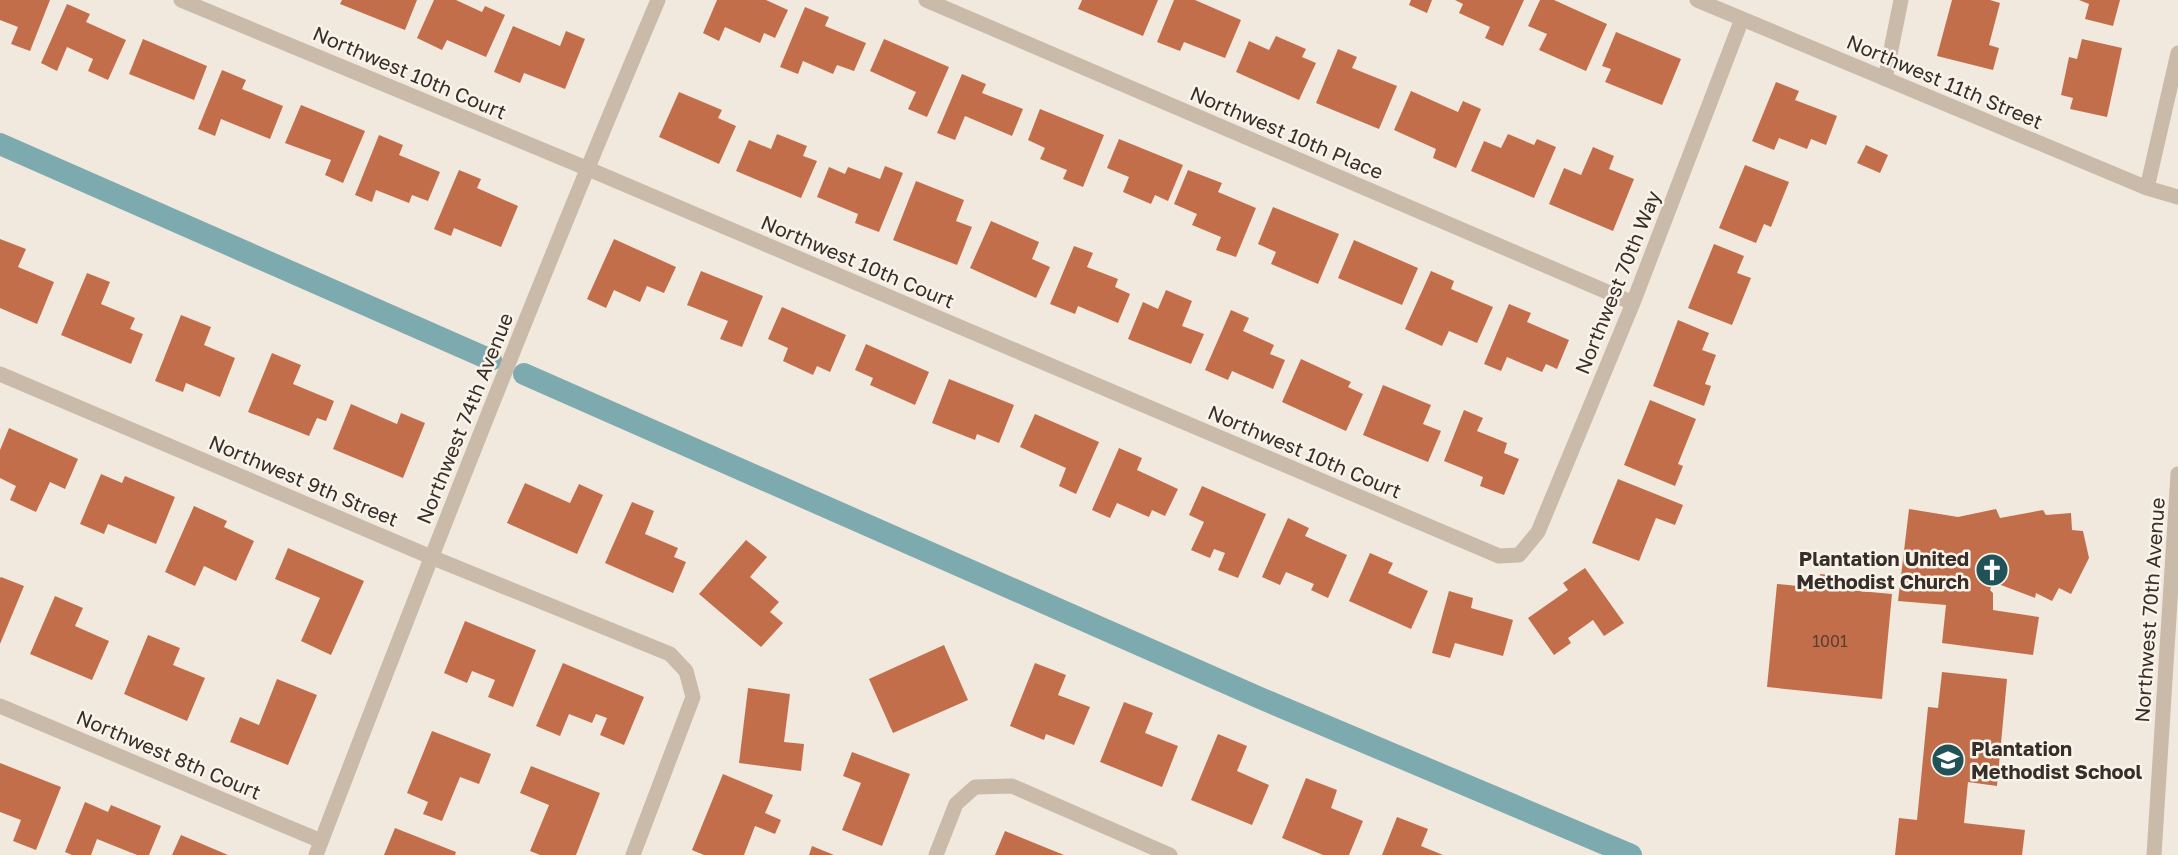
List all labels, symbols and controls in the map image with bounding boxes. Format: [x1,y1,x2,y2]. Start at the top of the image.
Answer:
street label: Northwest 10th Court [310,20,510,124]
street label: Northwest 11th Street [1843,29,2047,133]
street label: Northwest 10th Place [1187,80,1387,184]
street label: Northwest 70th Way [1569,187,1665,377]
street label: Northwest 10th Court [758,209,958,313]
street label: Northwest 74th Avenue [411,309,517,527]
street label: Northwest 10th Court [1205,399,1405,503]
street label: Northwest 9th Street [206,429,402,531]
street label: Northwest 70th Avenue [2129,497,2169,723]
place label: Plantation United Methodist Church [1796,546,1969,593]
church icon: Plantation United Methodist Church [1974,552,2010,588]
house number: 1001 [1812,631,1848,651]
street label: Northwest 8th Court [73,704,265,804]
place label: Plantation Methodist School [1971,736,2142,783]
school or university icon: Plantation Methodist School [1930,742,1966,778]

